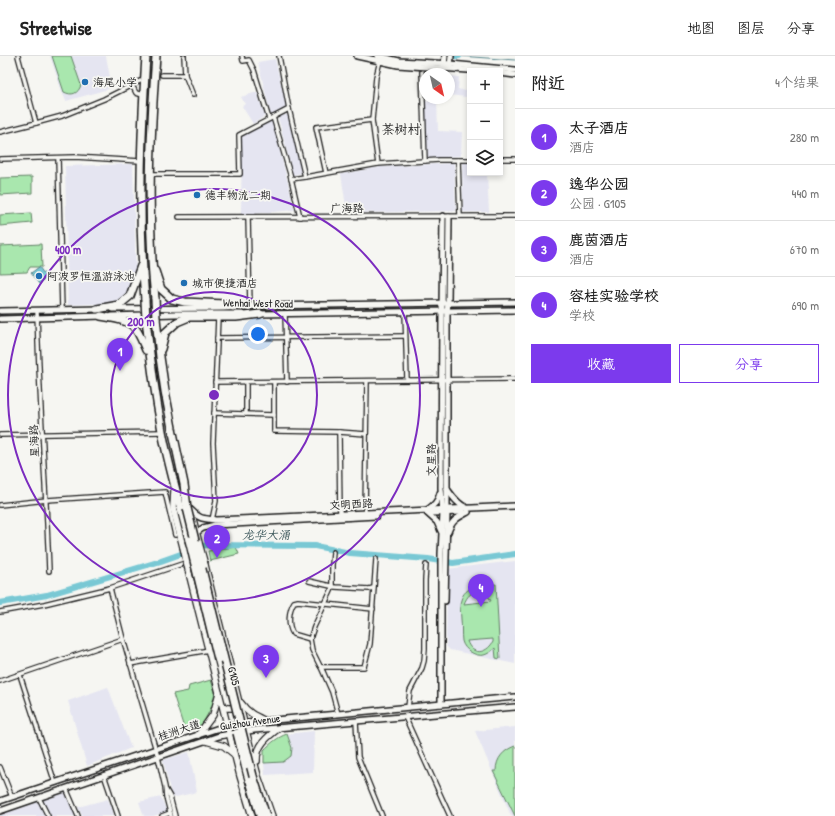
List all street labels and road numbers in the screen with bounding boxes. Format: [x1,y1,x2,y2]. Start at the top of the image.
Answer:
street label: 广海路 [331,201,364,215]
street label: Wenhai West Road [223,295,294,311]
street label: 星海路 [26,424,42,458]
street label: 文星路 [424,444,438,477]
street label: 文明西路 [329,496,373,512]
street label: G105 [225,665,243,687]
street label: Guizhou Avenue [219,711,282,733]
street label: 桂洲大道 [156,717,202,743]

